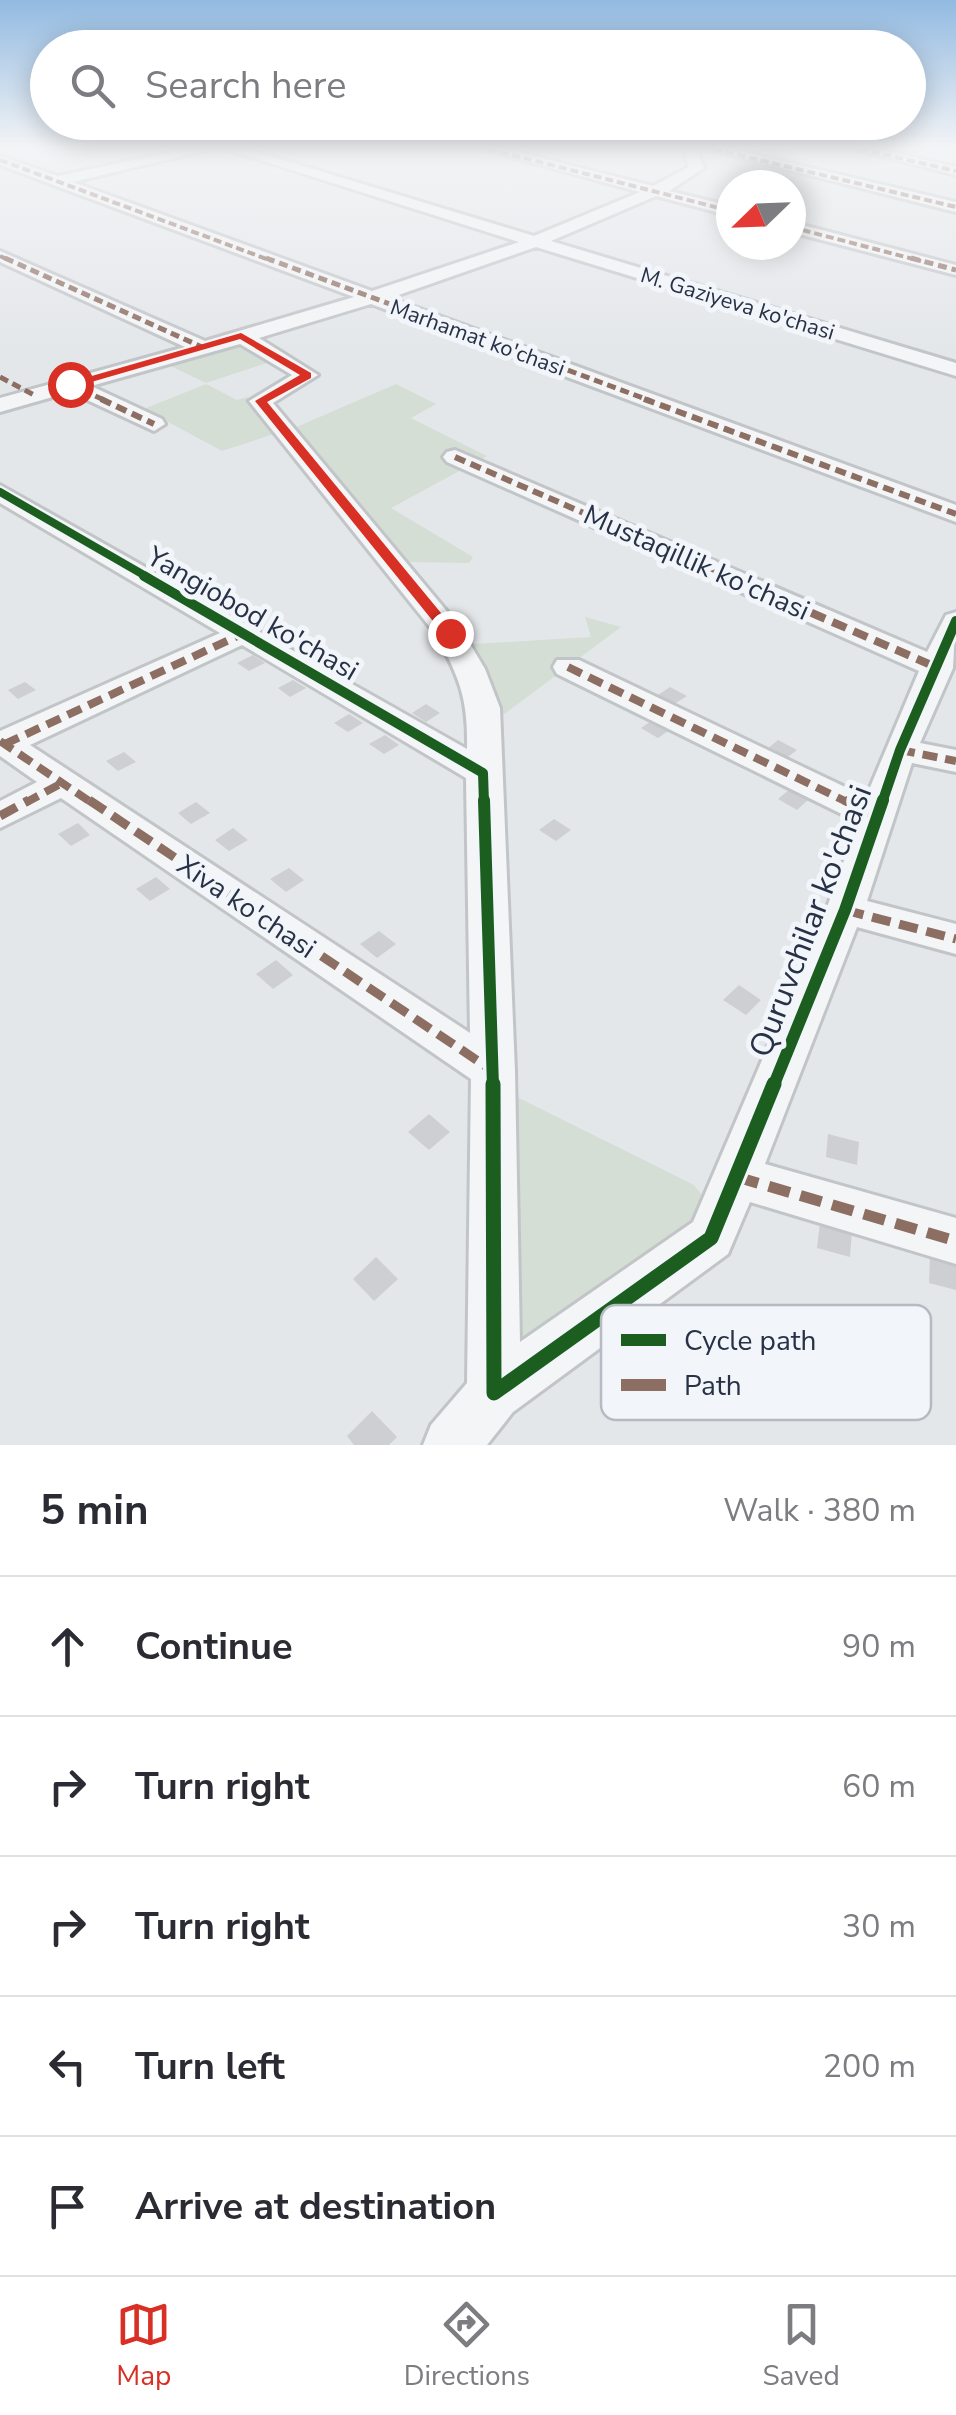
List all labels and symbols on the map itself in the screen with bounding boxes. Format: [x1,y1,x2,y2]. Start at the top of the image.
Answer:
north arrow [716,170,806,260]
street label: M. Gaziyeva ko'chasi [637,260,838,348]
street label: Marhamat ko'chasi [386,292,569,384]
route start [48,362,94,408]
street label: Mustaqillik ko'chasi [578,496,816,630]
street label: Yangiobod ko'chasi [139,537,365,690]
route end [428,611,474,657]
street label: Quruvchilar ko'chasi [739,779,882,1063]
street label: Xiva ko'chasi [170,846,323,967]
legend [601,1305,931,1420]
text: Cycle path [684,1322,816,1360]
text: Path [684,1367,742,1405]

